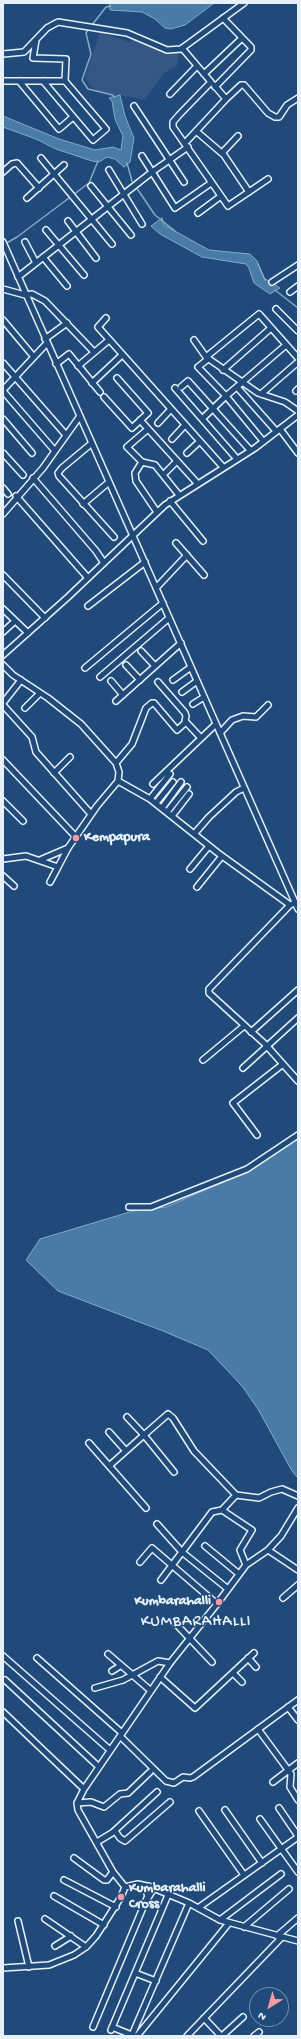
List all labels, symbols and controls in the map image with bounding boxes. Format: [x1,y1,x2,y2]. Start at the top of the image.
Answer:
place label: Kempapura [84,830,150,846]
marker: Kempapura [71,833,81,843]
place label: Kumbarahalli [134,1594,211,1610]
marker: Kumbarahalli [214,1597,224,1607]
district label: KUMBARAHALLI [141,1613,251,1633]
place label: Kumbarahalli Cross [129,1881,206,1914]
marker: Kumbarahalli Cross [116,1892,126,1902]
north arrow [249,1987,289,2027]
text: N [256,2009,269,2023]

